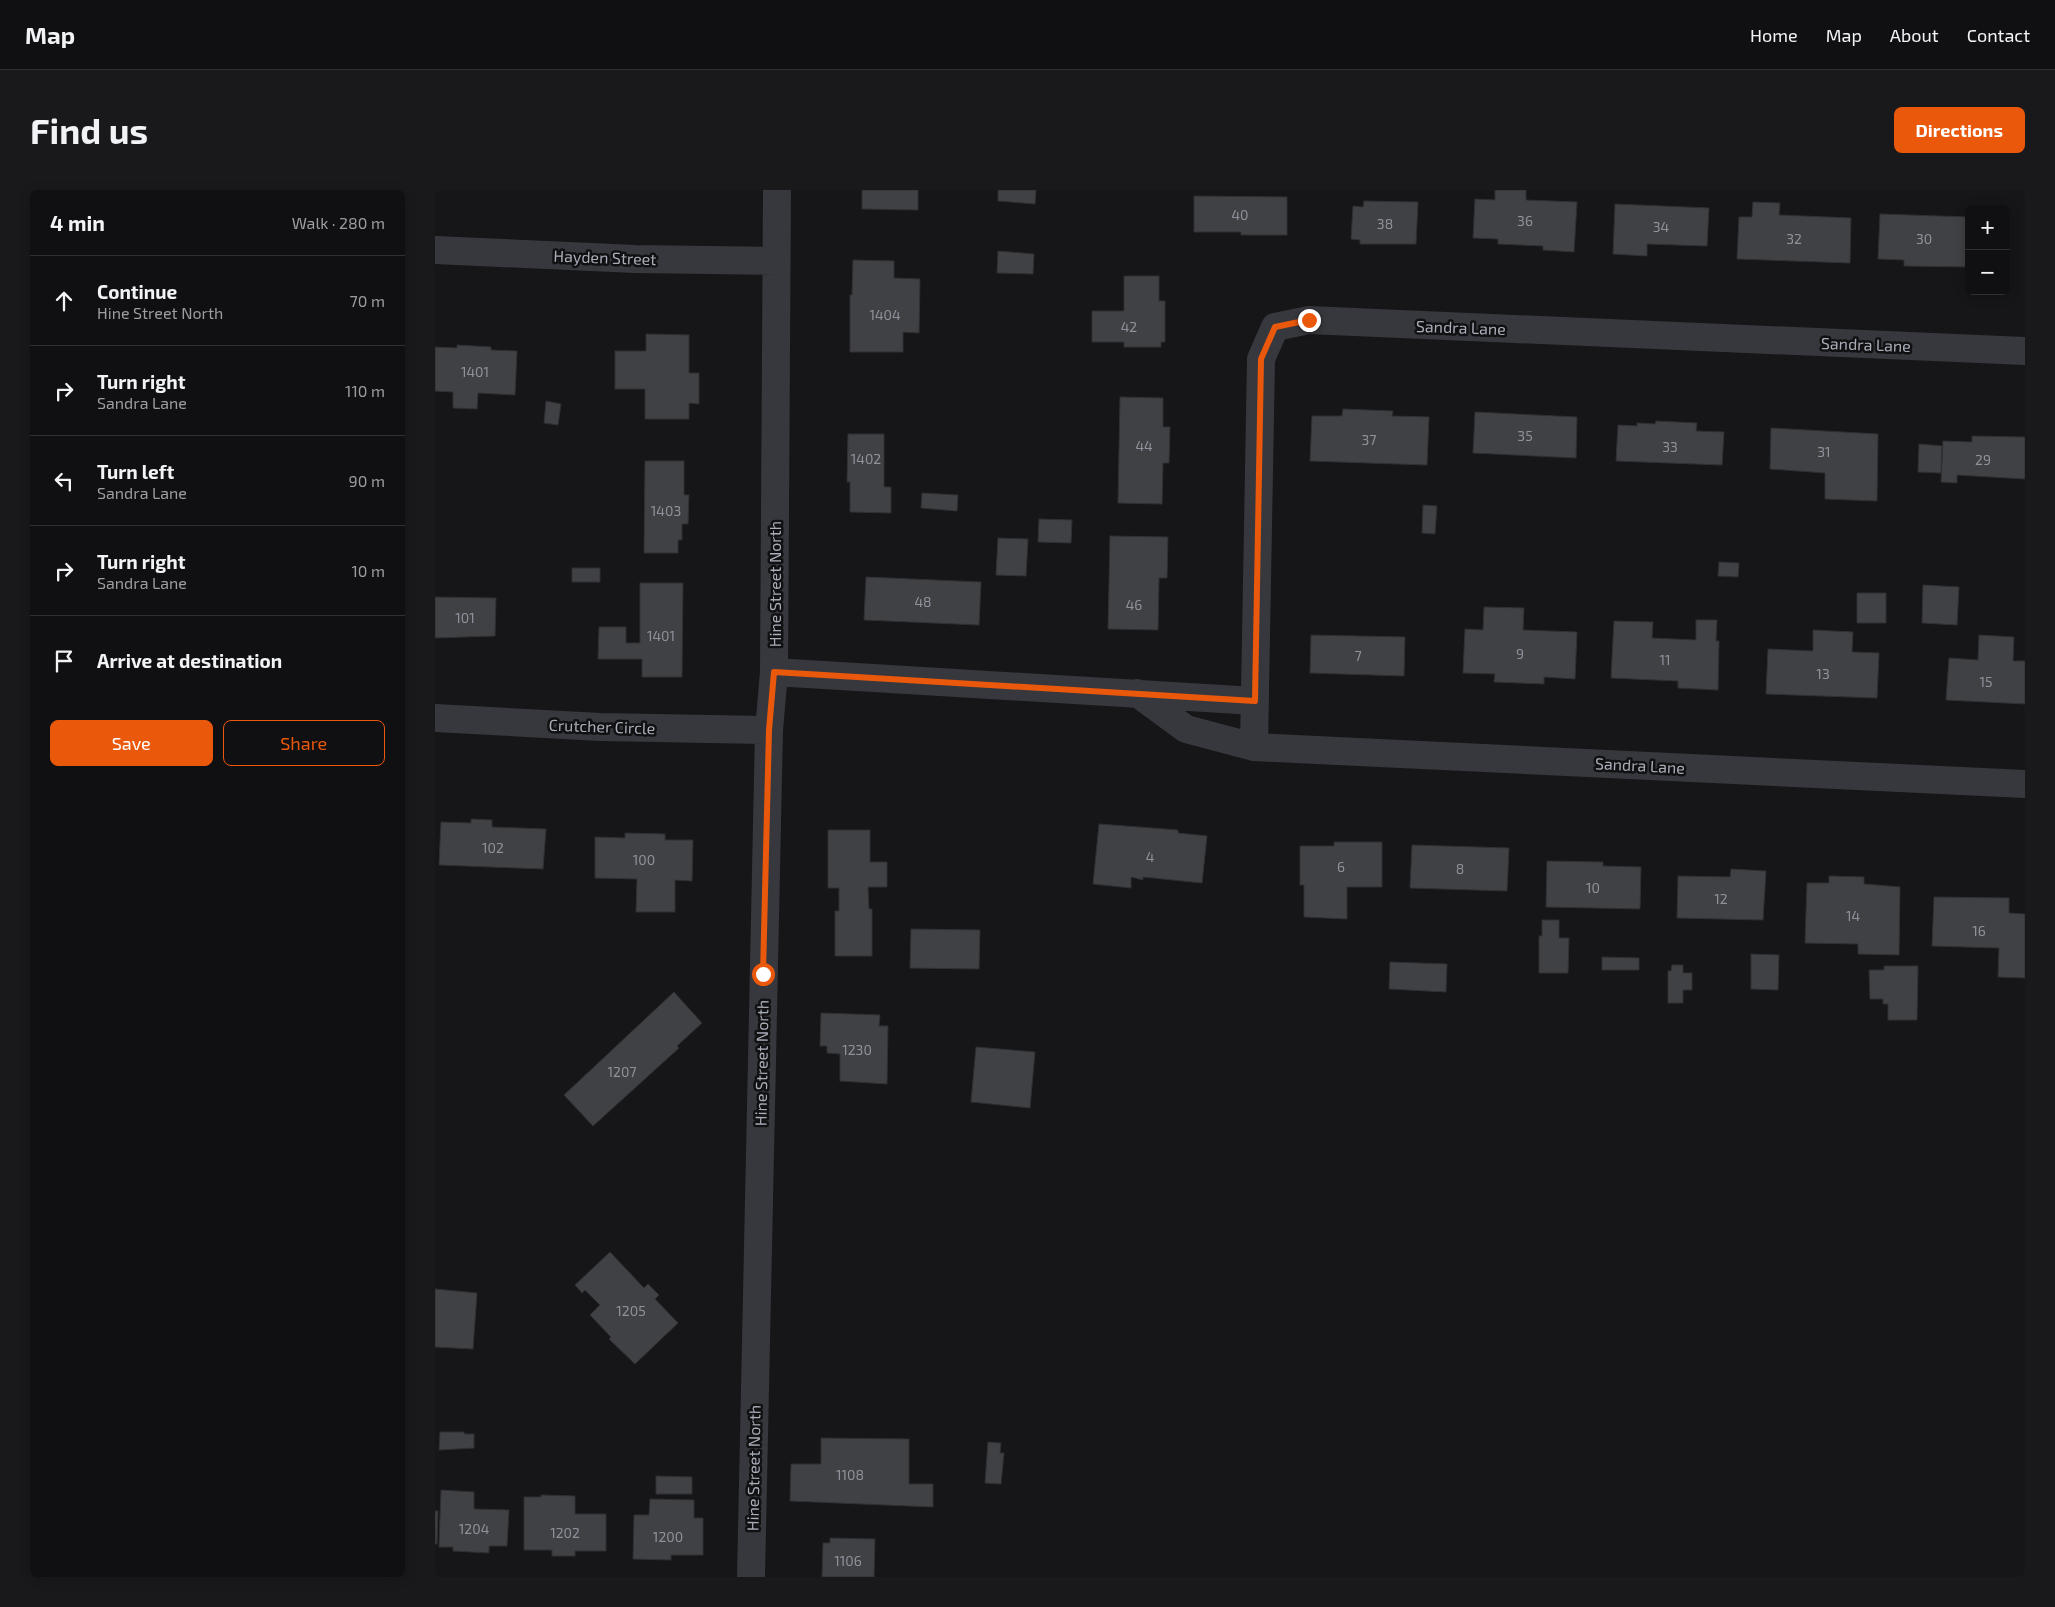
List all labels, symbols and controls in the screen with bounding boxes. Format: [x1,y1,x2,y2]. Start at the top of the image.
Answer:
text: Map [25,20,75,49]
text: Home [1750,24,1798,46]
text: Map [1826,24,1862,46]
text: About [1890,24,1939,46]
text: Contact [1967,24,2030,46]
button: Directions [1894,107,2025,153]
text: Find us [30,109,148,151]
map controls [1965,205,2010,295]
button: + [1965,205,2010,250]
house number: 40 [1231,206,1249,223]
text: 4 min [50,210,105,235]
house number: 36 [1517,212,1533,229]
text: Walk · 280 m [292,213,385,232]
house number: 38 [1377,215,1393,232]
house number: 34 [1653,218,1669,235]
house number: 32 [1786,230,1802,247]
house number: 30 [1916,230,1932,247]
street label: Hayden Street [553,246,657,268]
button: − [1965,250,2010,295]
text: Continue [97,280,177,303]
icon: ahead [50,287,78,315]
text: 70 m [350,291,385,310]
text: Hine Street North [97,303,223,322]
house number: 1404 [869,306,901,323]
route end [1298,309,1321,332]
street label: Sandra Lane [1416,316,1506,338]
house number: 42 [1121,318,1137,335]
street label: Sandra Lane [1821,333,1911,355]
house number: 1401 [461,363,489,380]
text: Turn right [97,370,185,393]
icon: right [50,377,78,405]
text: 110 m [345,381,385,400]
text: Sandra Lane [97,393,187,412]
house number: 35 [1517,427,1533,444]
house number: 37 [1362,431,1376,448]
house number: 44 [1135,437,1153,454]
house number: 33 [1662,438,1678,455]
house number: 31 [1817,443,1831,460]
house number: 1402 [851,450,881,467]
house number: 29 [1975,451,1991,468]
text: Turn left [97,460,174,483]
icon: left [50,467,78,495]
text: 90 m [349,471,385,490]
text: Sandra Lane [97,483,187,502]
house number: 1403 [651,502,681,519]
street label: Hine Street North [765,521,784,647]
text: Turn right [97,550,185,573]
icon: right [50,557,78,585]
text: 10 m [351,561,385,580]
text: Sandra Lane [97,573,187,592]
house number: 48 [914,593,932,610]
house number: 46 [1126,596,1142,613]
house number: 101 [455,609,475,626]
house number: 1401 [647,627,675,644]
house number: 9 [1516,645,1524,662]
icon: arrive [50,647,78,675]
house number: 7 [1354,647,1362,664]
text: Arrive at destination [97,649,282,672]
house number: 11 [1659,651,1671,668]
house number: 13 [1816,665,1830,682]
house number: 15 [1979,673,1993,690]
street label: Crutcher Circle [548,715,656,737]
button: Save [50,720,213,766]
button: Share [223,720,385,766]
street label: Sandra Lane [1595,753,1685,777]
house number: 102 [482,839,504,856]
house number: 4 [1146,848,1154,865]
house number: 100 [633,851,655,868]
house number: 6 [1337,858,1345,875]
house number: 8 [1456,860,1464,877]
house number: 10 [1586,879,1600,896]
house number: 12 [1714,890,1728,907]
house number: 14 [1846,907,1860,924]
house number: 16 [1972,922,1986,939]
route start [752,963,775,986]
street label: Hine Street North [750,1000,772,1126]
house number: 1230 [842,1041,872,1058]
house number: 1207 [607,1063,637,1080]
house number: 1205 [616,1302,646,1319]
street label: Hine Street North [742,1405,764,1531]
house number: 1108 [836,1466,864,1483]
house number: 1204 [459,1520,489,1537]
house number: 1202 [550,1524,580,1541]
house number: 1200 [653,1528,683,1545]
house number: 1106 [834,1552,862,1569]

